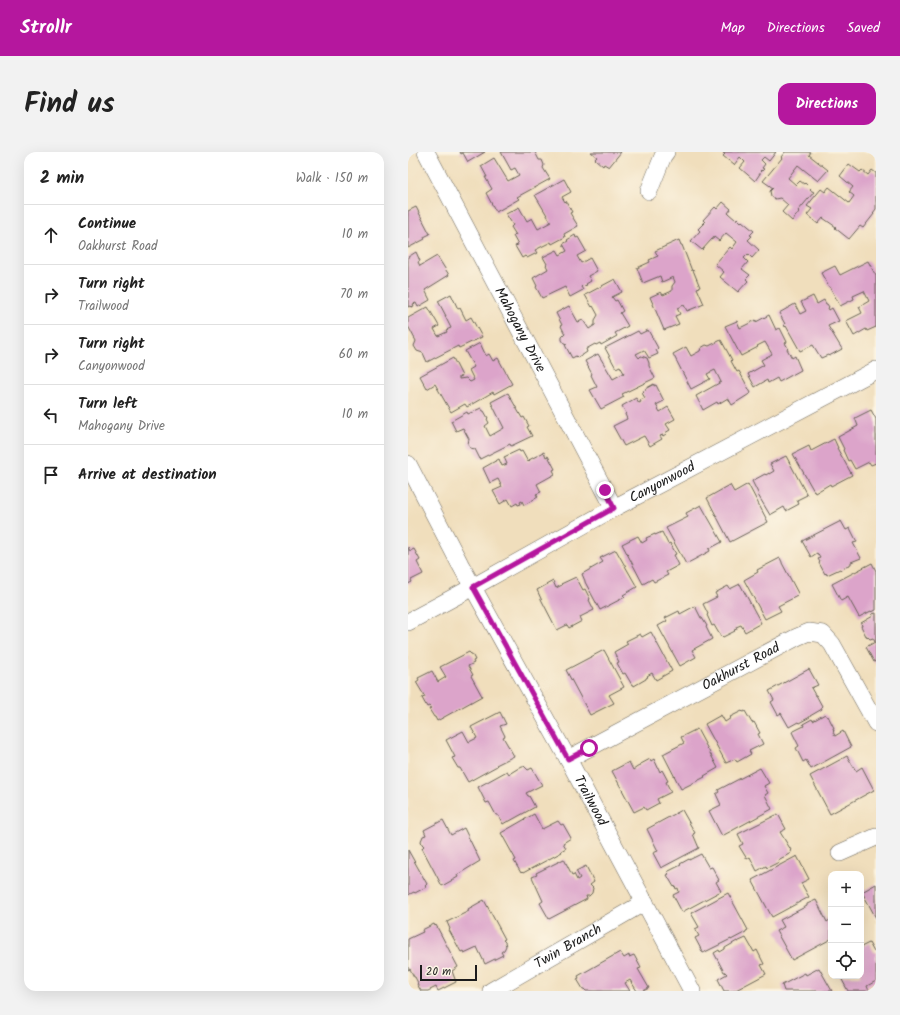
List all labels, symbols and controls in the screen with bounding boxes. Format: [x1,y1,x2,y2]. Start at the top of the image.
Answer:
text: Strollr [20,13,72,43]
text: Map [720,17,745,39]
text: Directions [767,17,825,39]
text: Saved [847,17,880,39]
text: Find us [24,82,115,127]
button: Directions [778,83,876,125]
text: 2 min [40,165,84,192]
text: Walk · 150 m [296,168,368,189]
text: Continue [78,212,136,236]
icon: ahead [40,224,62,246]
text: 10 m [342,224,368,245]
text: Oakhurst Road [78,236,158,257]
text: Turn right [78,272,145,296]
street label: Mahogany Drive [488,283,552,377]
icon: right [40,284,62,306]
text: 70 m [340,284,368,305]
text: Trailwood [78,296,129,317]
text: Turn right [78,332,145,356]
icon: right [40,344,62,366]
text: 60 m [339,344,368,365]
text: Canyonwood [78,356,145,377]
text: Turn left [78,392,138,416]
icon: left [40,404,62,426]
text: 10 m [342,404,368,425]
text: Mahogany Drive [78,416,165,437]
street label: Canyonwood [625,456,700,509]
text: Arrive at destination [78,463,217,487]
icon: arrive [40,464,62,486]
route end [596,481,614,499]
street label: Oakhurst Road [698,637,785,697]
route start [580,739,598,757]
street label: Trailwood [568,772,613,831]
map controls [828,871,864,979]
button: + [828,871,864,907]
button: − [828,907,864,943]
street label: Twin Branch [530,918,606,975]
button: locate [828,943,864,979]
scale bar [420,963,477,982]
text: 20 m [426,963,451,981]

